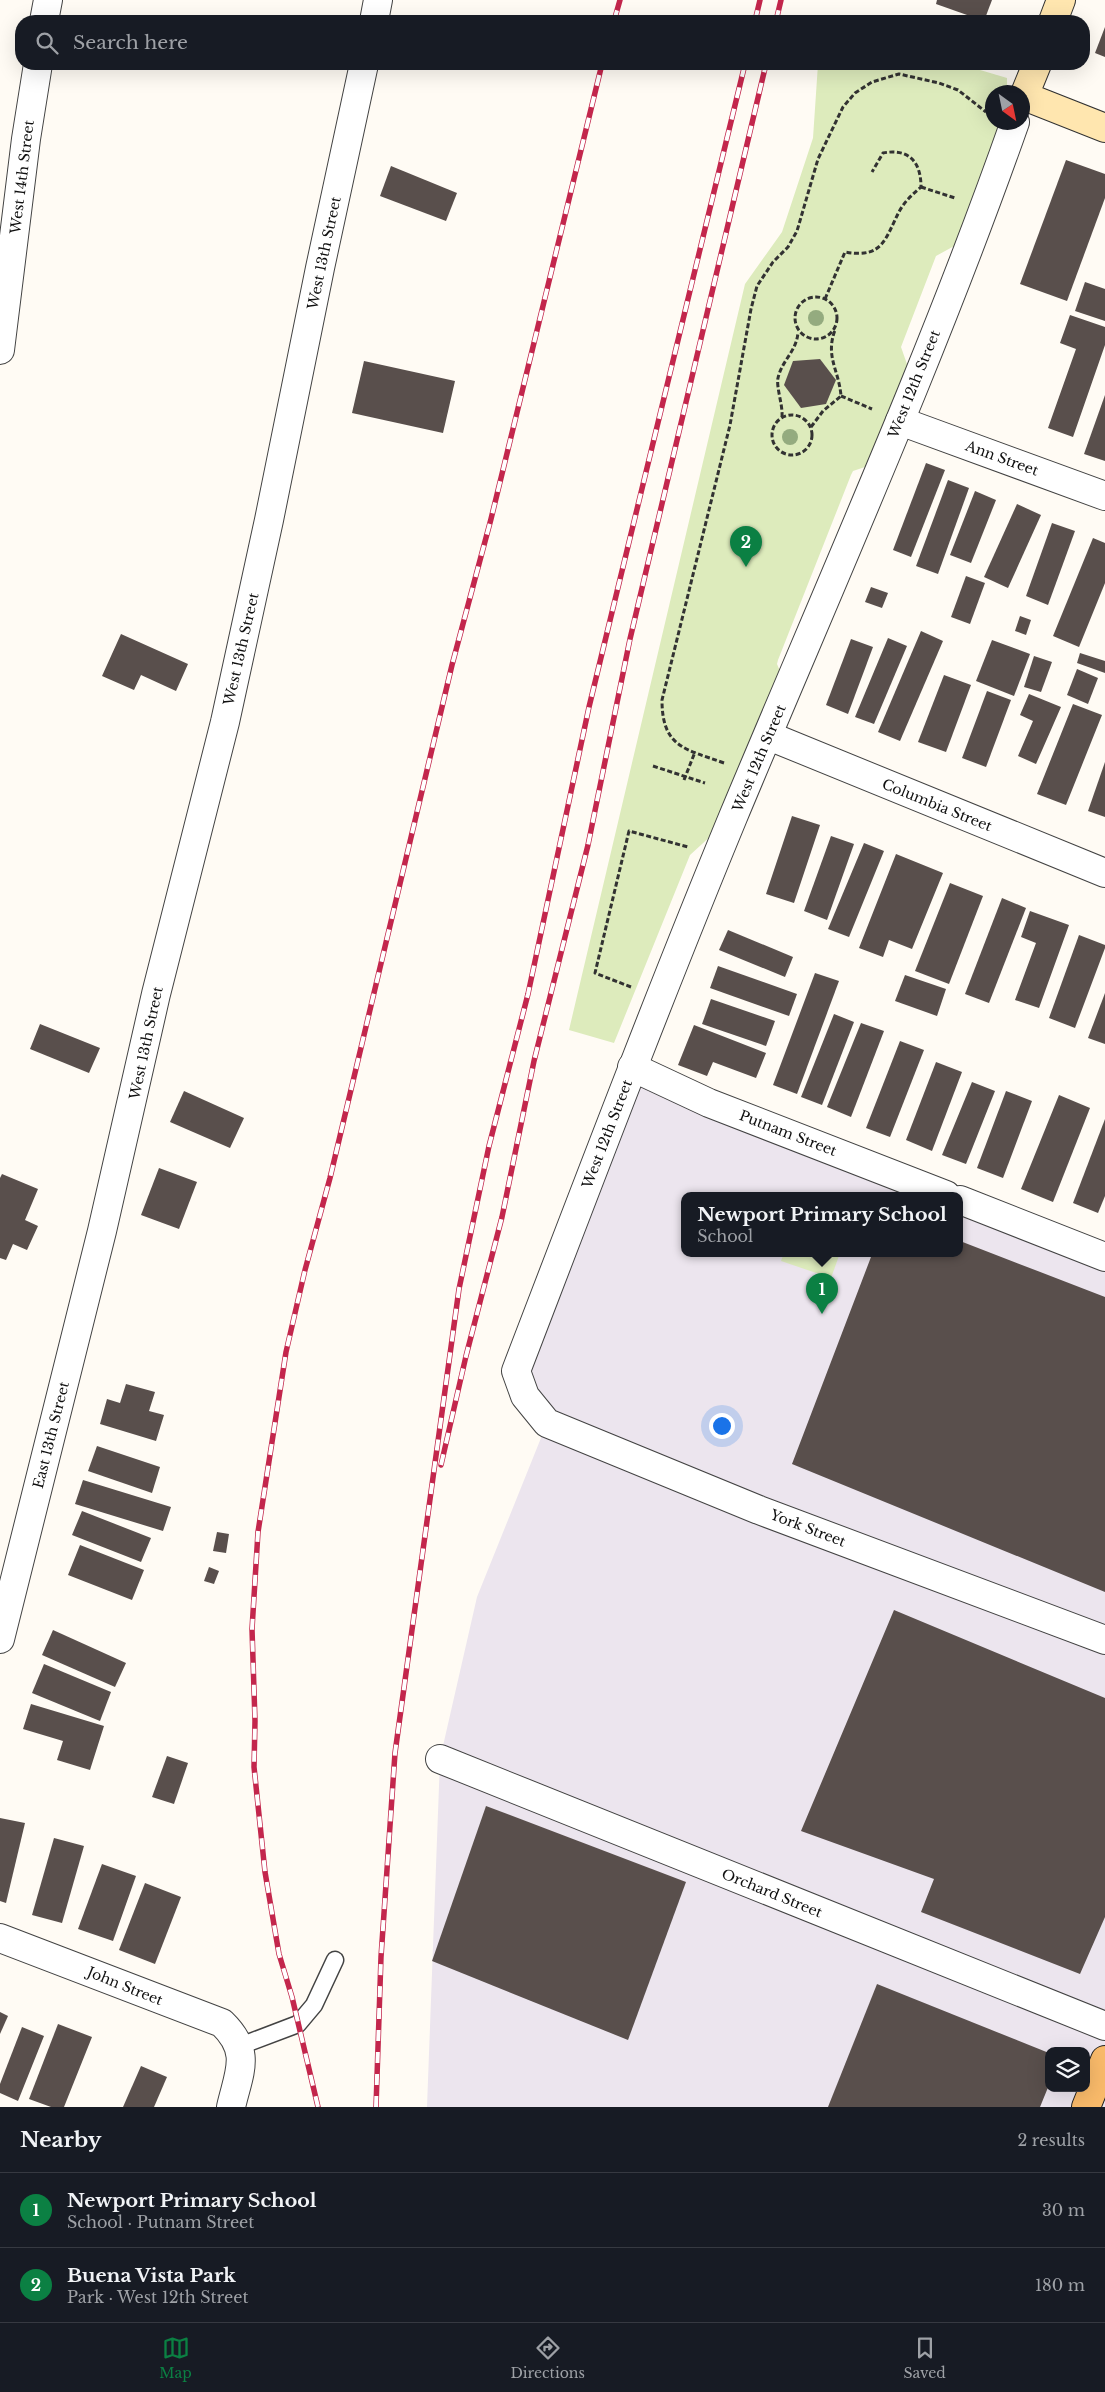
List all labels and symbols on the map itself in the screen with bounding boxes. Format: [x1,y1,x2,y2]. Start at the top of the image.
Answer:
north arrow [985,85,1030,130]
street label: West 14th Street [6,118,38,236]
street label: West 13th Street [303,194,345,312]
street label: West 12th Street [884,327,944,442]
street label: Ann Street [962,436,1042,480]
pin: 2 [730,526,762,567]
street label: West 13th Street [219,590,263,708]
street label: West 12th Street [728,701,790,815]
street label: Columbia Street [879,775,995,836]
street label: West 13th Street [125,984,167,1102]
street label: West 12th Street [578,1076,636,1192]
street label: Putnam Street [737,1106,840,1160]
pin: 1 [806,1273,838,1314]
street label: East 13th Street [29,1379,73,1490]
your location [709,1413,735,1439]
street label: York Street [767,1505,849,1551]
street label: Orchard Street [719,1865,826,1922]
street label: John Street [83,1962,166,2010]

